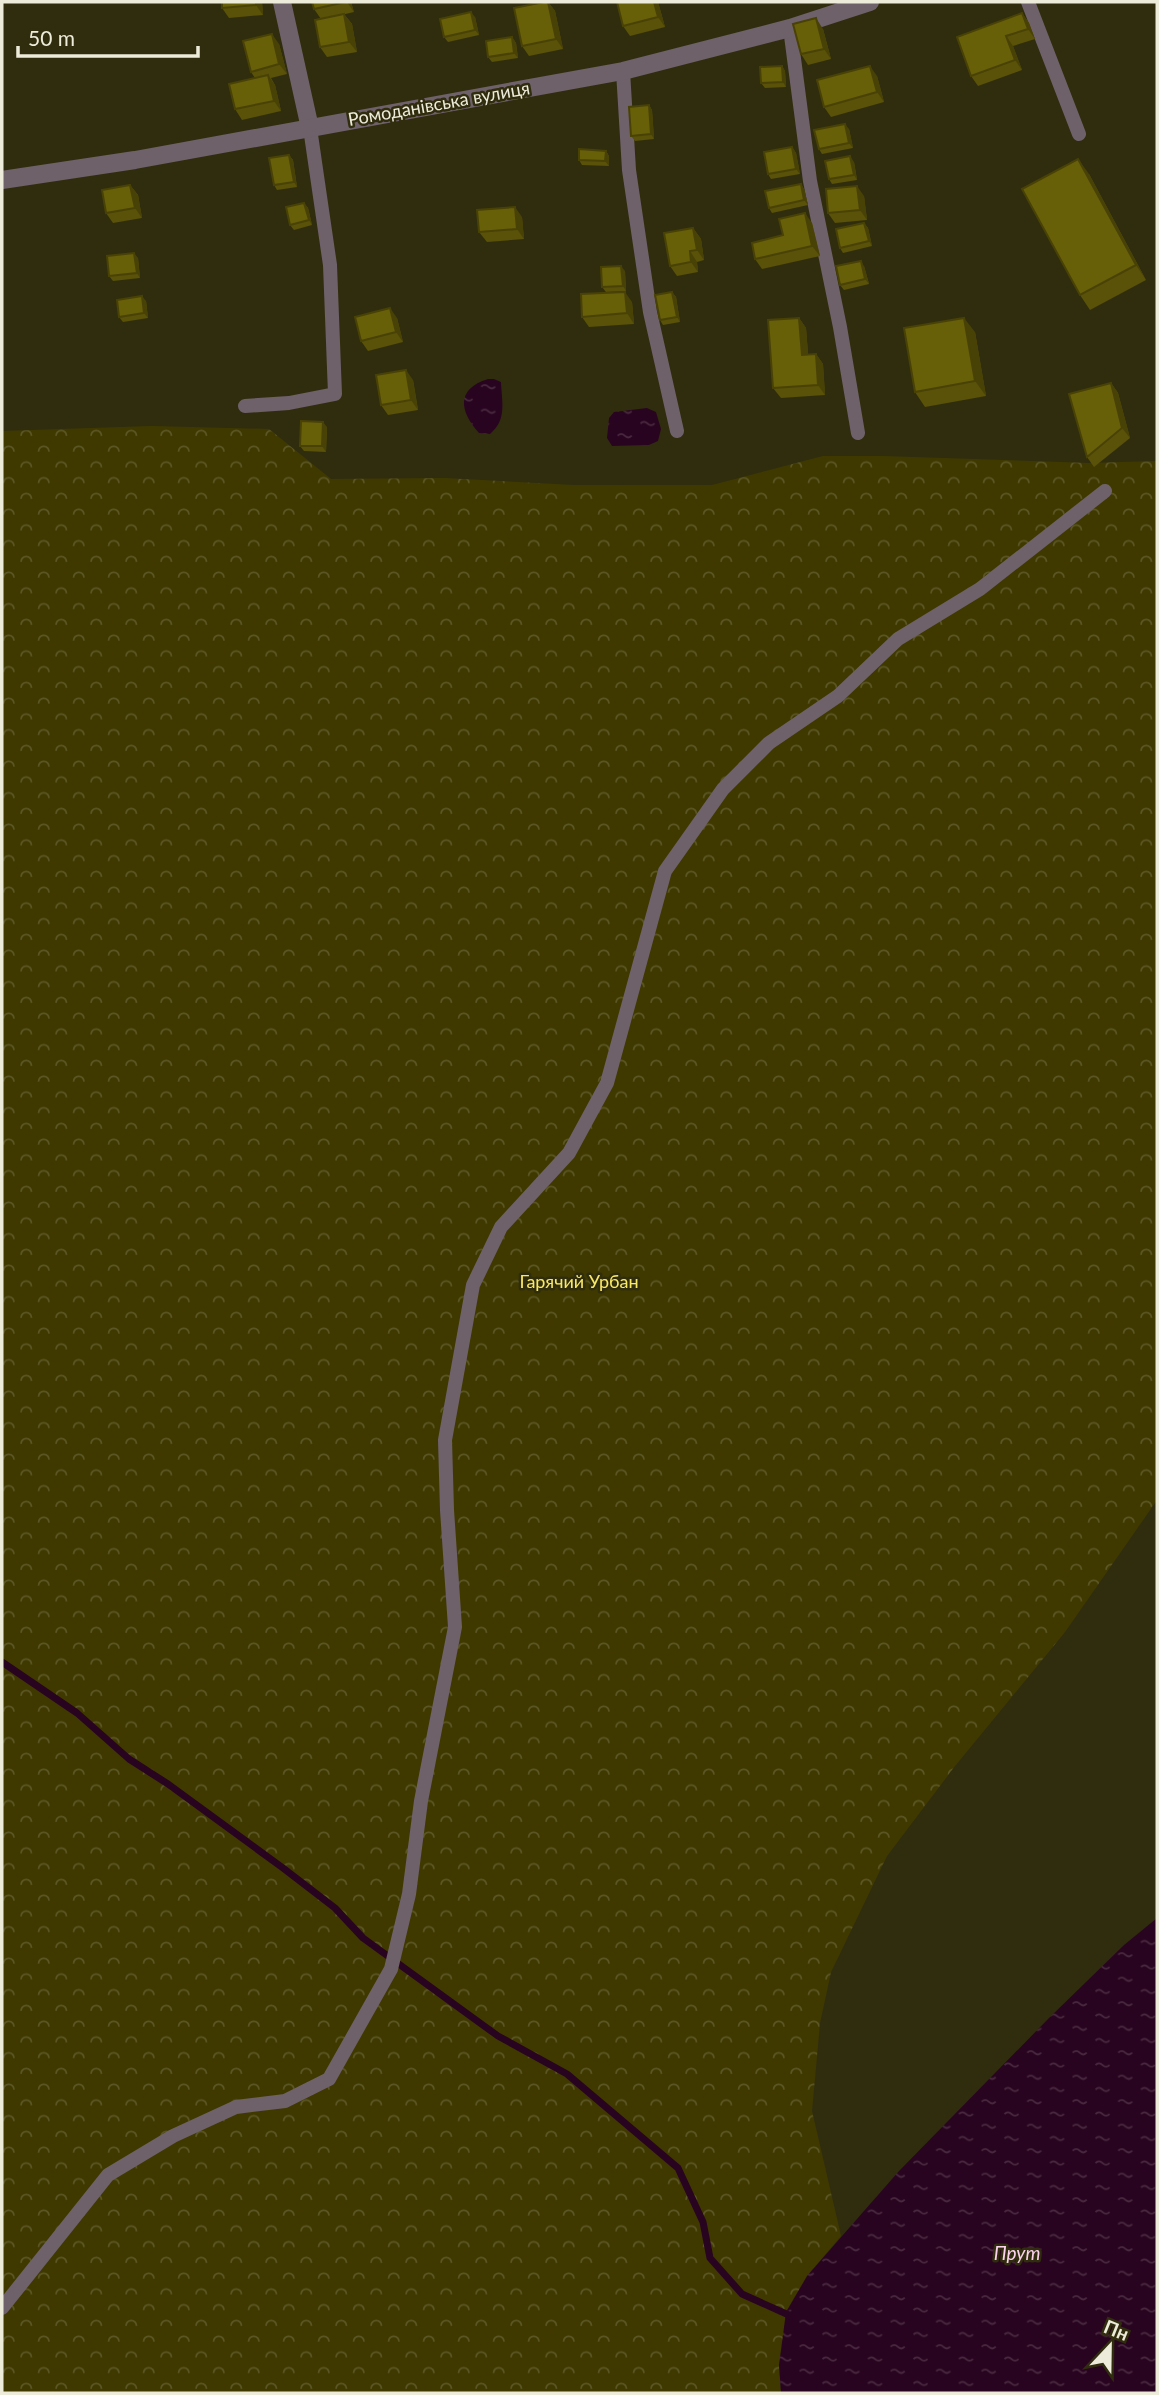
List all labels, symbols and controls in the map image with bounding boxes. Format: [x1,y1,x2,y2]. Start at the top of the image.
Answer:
scale bar [18,14,198,58]
text: 50 m [28,25,75,50]
street label: Ромоданівська вулиця [346,76,532,130]
park label: Гарячий Урбан [519,1270,639,1292]
water label: Прут [994,2241,1040,2264]
north arrow [1075,2311,1145,2381]
text: Пн [1101,2314,1132,2345]

